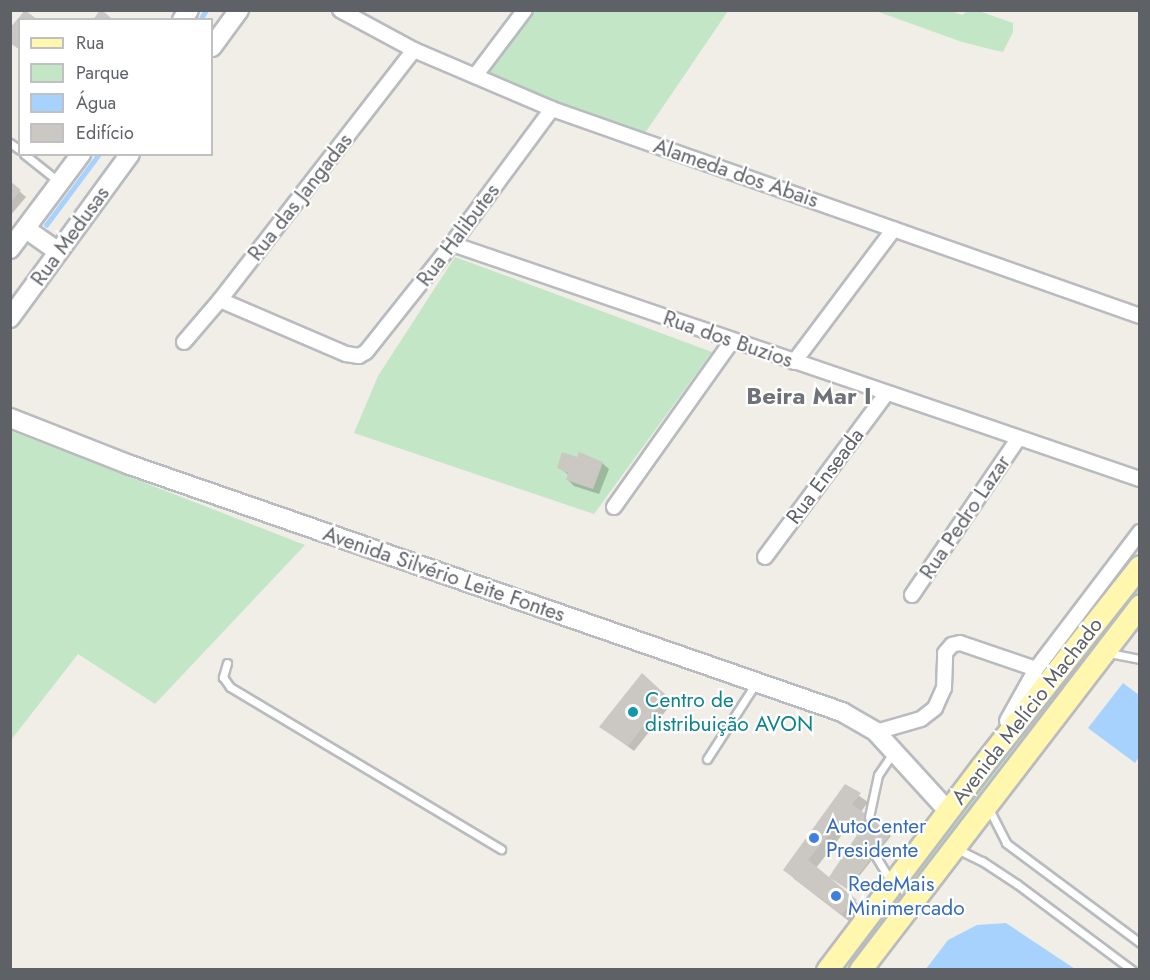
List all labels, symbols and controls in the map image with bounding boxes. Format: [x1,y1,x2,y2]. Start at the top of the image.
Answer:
legend [18,18,213,156]
text: Rua [76,30,104,56]
text: Parque [76,60,129,86]
text: Água [76,90,116,116]
text: Edifício [76,120,134,146]
street label: Rua das Jangadas [242,128,358,266]
street label: Alameda dos Abais [650,133,822,213]
street label: Rua Halibutes [411,179,505,291]
street label: Rua Medusas [25,181,115,291]
street label: Rua dos Buzios [660,305,796,373]
district label: Beira Mar I [746,382,872,410]
street label: Rua Enseada [781,423,869,529]
street label: Rua Pedro Lazar [914,450,1016,584]
street label: Avenida Silvério Leite Fontes [320,521,568,627]
street label: Avenida Melício Machado [946,612,1108,810]
place label: Centro de distribuição AVON [645,687,813,737]
marker: Centro de distribuição AVON [626,705,640,719]
place label: AutoCenter Presidente [826,813,926,863]
marker: AutoCenter Presidente [807,831,821,845]
place label: RedeMais Minimercado [848,871,965,921]
marker: RedeMais Minimercado [829,889,843,903]

